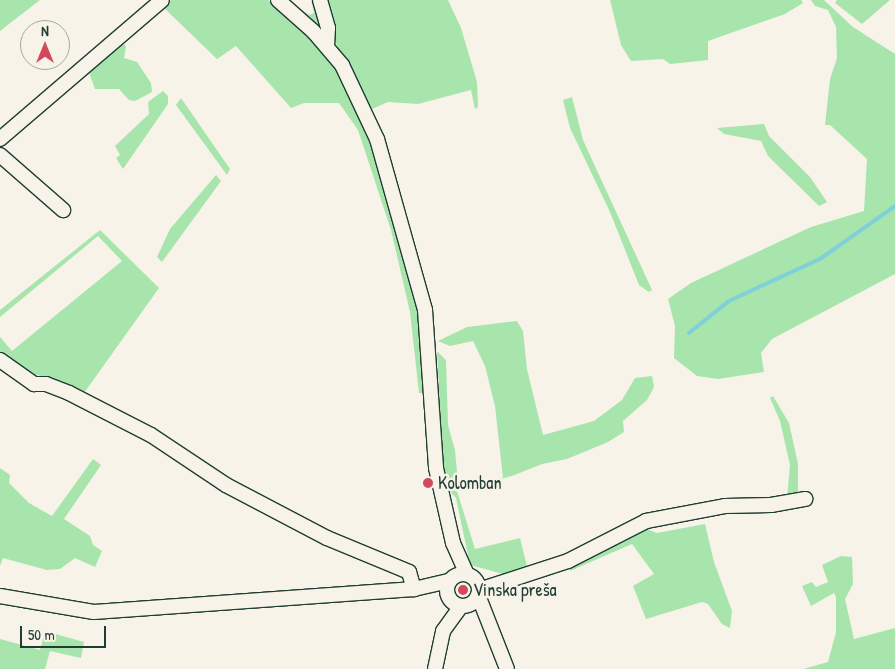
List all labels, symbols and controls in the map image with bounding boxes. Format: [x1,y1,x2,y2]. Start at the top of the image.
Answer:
north arrow [20,20,70,70]
text: N [41,21,49,40]
place label: Kolomban [438,472,502,494]
marker: Kolomban [422,477,434,489]
place label: Vinska preša [473,579,557,601]
marker: Vinska preša [457,584,469,596]
scale bar [22,616,109,648]
text: 50 m [28,624,55,645]

